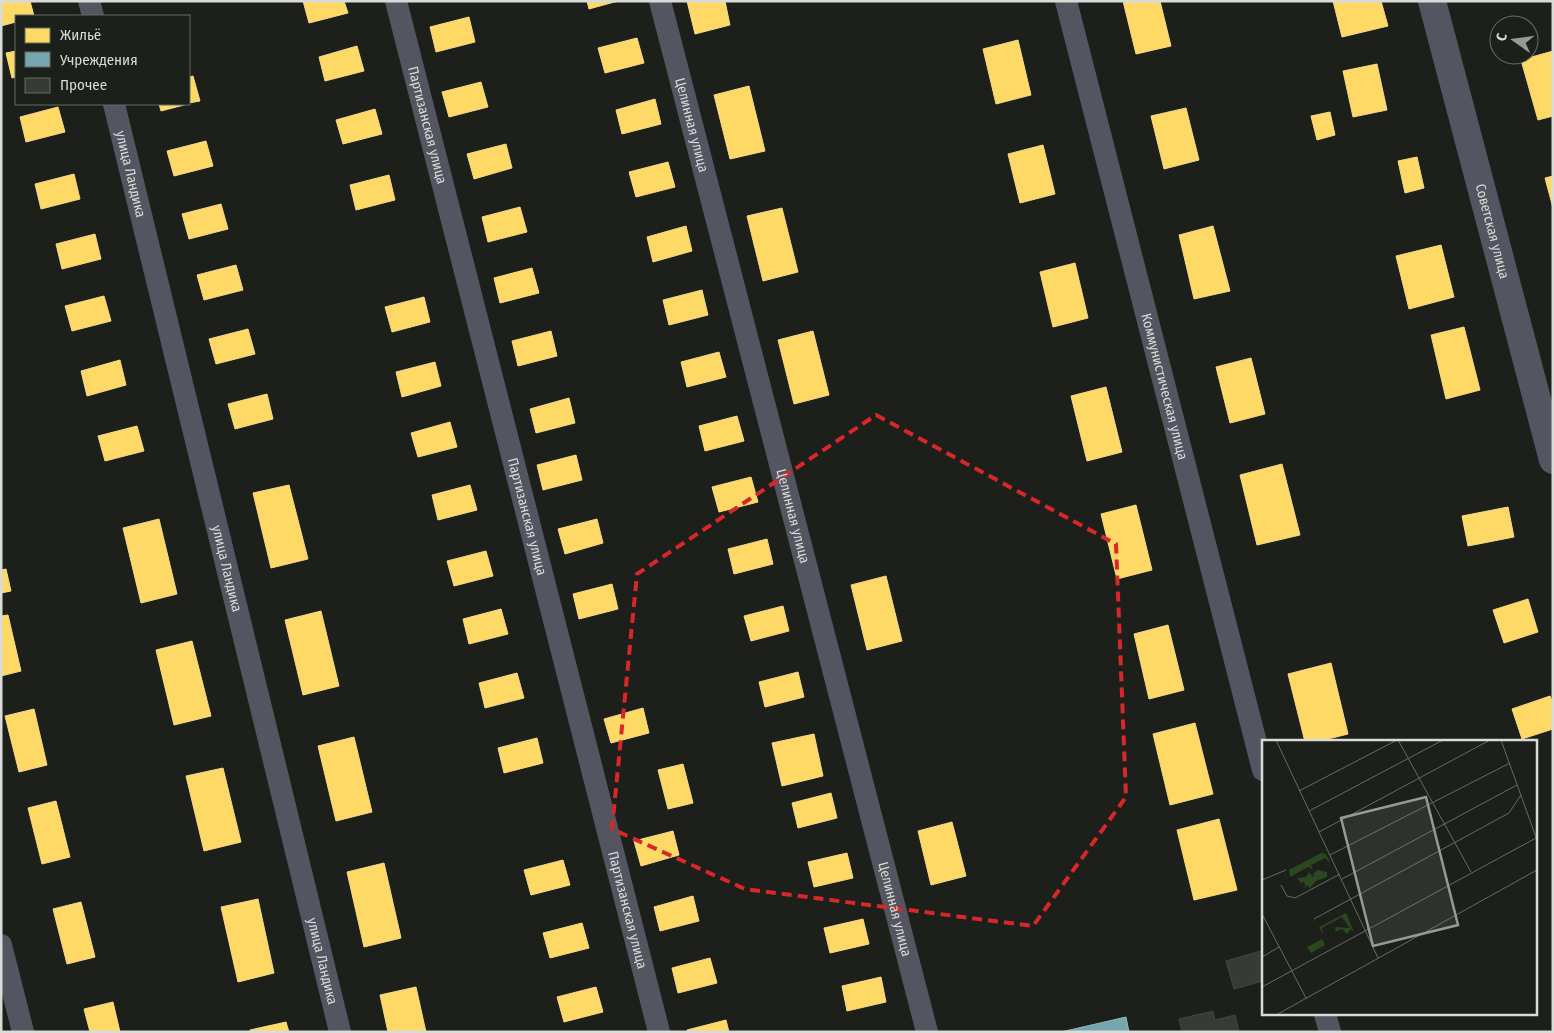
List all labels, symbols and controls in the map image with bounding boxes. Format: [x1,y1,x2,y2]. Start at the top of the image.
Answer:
legend [15,15,190,105]
north arrow [1489,15,1539,65]
text: Жильё [60,26,101,44]
text: С [1493,31,1511,43]
text: Учреждения [59,51,138,69]
street label: Партизанская улица [404,65,450,186]
text: Прочее [60,76,107,94]
street label: Целинная улица [671,76,712,174]
street label: улица Ландика [112,129,149,219]
street label: Советская улица [1472,182,1513,281]
street label: Коммунистическая улица [1137,312,1191,462]
street label: Партизанская улица [504,456,550,577]
street label: Целинная улица [772,467,813,565]
street label: улица Ландика [208,523,245,614]
inset map [1262,740,1536,1016]
street label: Партизанская улица [604,849,651,971]
street label: Целинная улица [874,860,915,958]
street label: улица Ландика [303,916,341,1006]

